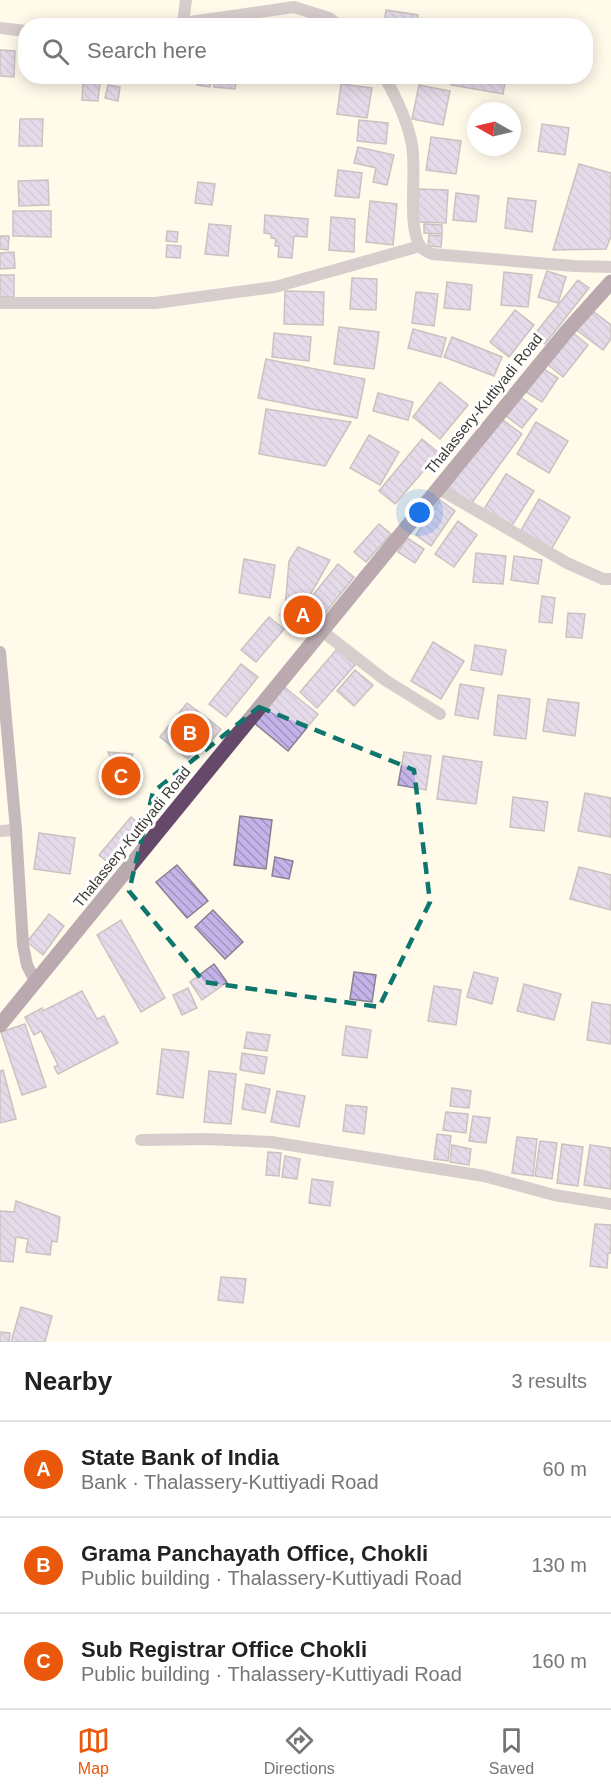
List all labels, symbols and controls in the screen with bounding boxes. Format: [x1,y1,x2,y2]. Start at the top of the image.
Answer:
search box [18,18,593,84]
icon: search [39,35,72,68]
text: Search here [87,38,207,63]
north arrow [467,102,521,156]
street label: Thalassery-Kuttiyadi Road [422,330,546,477]
your location [405,498,434,527]
pin: A [284,592,322,638]
pin: B [170,710,210,756]
pin: C [102,754,140,798]
street label: Thalassery-Kuttiyadi Road [70,763,194,910]
text: Nearby [24,1366,112,1396]
text: 3 results [511,1370,587,1392]
text: State Bank of India [81,1445,279,1470]
text: A [36,1458,51,1480]
text: 60 m [543,1458,587,1480]
text: Bank · Thalassery-Kuttiyadi Road [81,1471,379,1493]
text: Grama Panchayath Office, Chokli [81,1541,428,1566]
text: B [36,1554,51,1576]
text: 130 m [531,1554,587,1576]
text: Public building · Thalassery-Kuttiyadi Road [81,1567,462,1589]
text: Sub Registrar Office Chokli [81,1637,367,1662]
text: C [36,1650,51,1672]
text: 160 m [531,1650,587,1672]
text: Public building · Thalassery-Kuttiyadi Road [81,1663,462,1685]
tab: Map [77,1724,110,1778]
tab: Directions [264,1724,335,1778]
tab: Saved [489,1724,534,1778]

